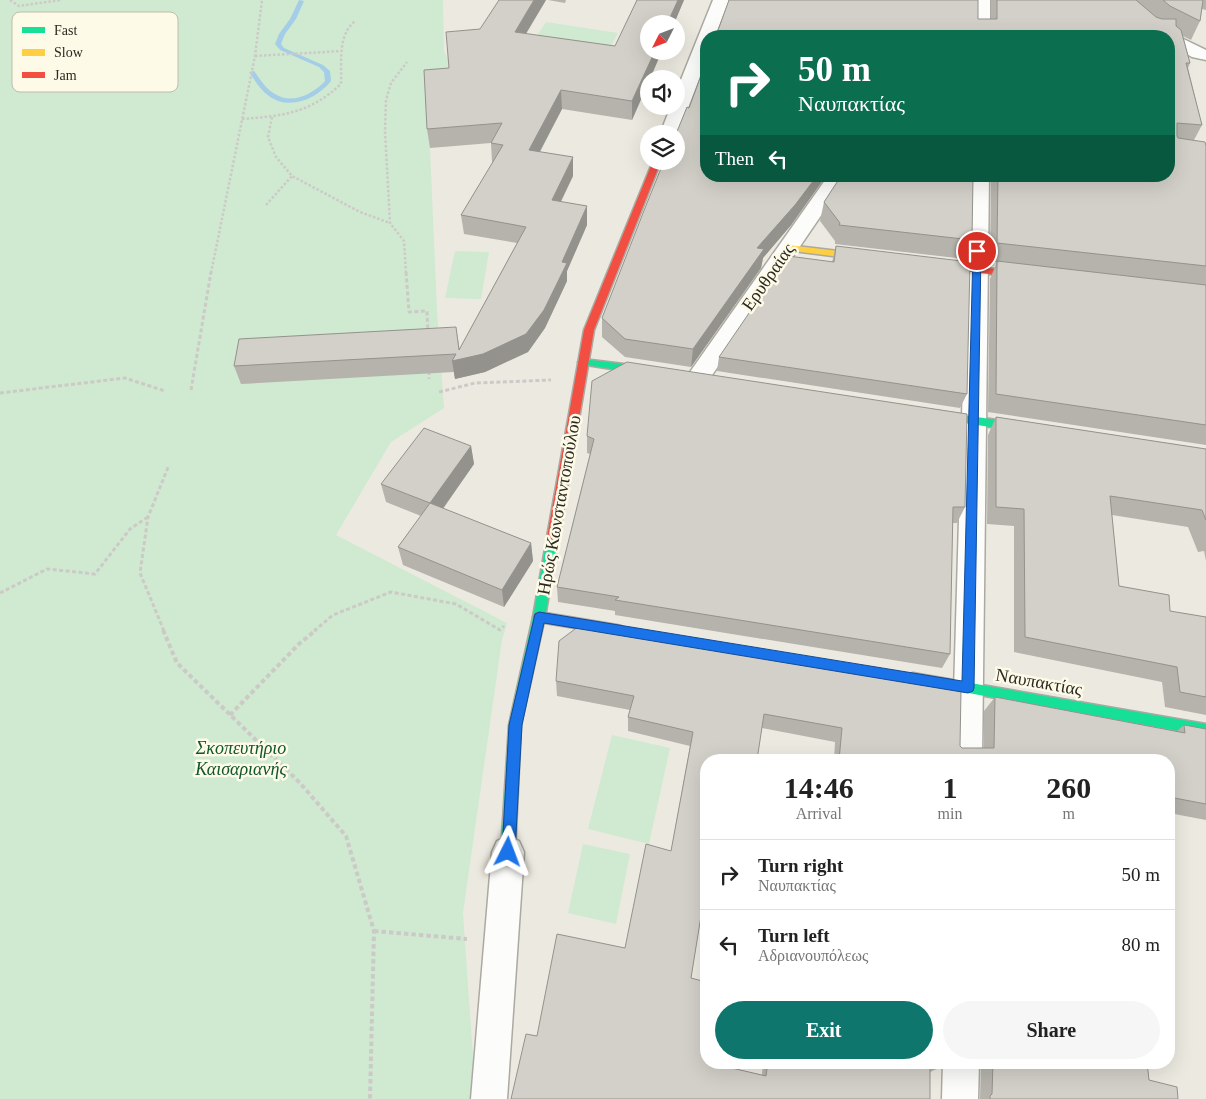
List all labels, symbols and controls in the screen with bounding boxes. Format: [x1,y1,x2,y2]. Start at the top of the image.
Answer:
legend [12,12,178,92]
north arrow [640,15,685,60]
map controls [640,15,685,170]
text: Fast [54,23,77,38]
text: Slow [54,45,84,60]
icon: right [715,50,780,115]
text: 50 m [798,50,871,89]
text: Jam [54,68,77,83]
button: sound [640,70,685,115]
text: Ναυπακτίας [798,91,905,116]
button: layers [640,125,685,170]
icon: left [764,145,792,173]
text: Then [715,148,754,169]
pin [956,230,998,272]
icon: arrive [963,237,991,265]
street label: Ερυθραίας [738,240,798,314]
street label: Ηρώς Κωνσταντοπούλου [533,413,585,596]
street label: Ναυπακτίας [994,665,1084,699]
park label: Σκοπευτήριο Καισαριανής [194,738,287,779]
text: 14:46 [784,771,854,804]
text: 1 [942,771,957,804]
text: 260 [1046,771,1091,804]
text: Arrival [796,805,842,822]
text: min [938,805,962,822]
text: m [1062,805,1075,822]
position arrow [481,825,533,877]
text: Turn right [758,855,843,876]
icon: right [715,861,743,889]
text: 50 m [1121,864,1160,885]
text: Ναυπακτίας [758,877,836,894]
text: Turn left [758,925,830,946]
icon: left [715,931,743,959]
text: 80 m [1121,934,1160,955]
text: Αδριανουπόλεως [758,947,868,964]
button: Exit [715,1001,933,1059]
button: Share [943,1001,1160,1059]

